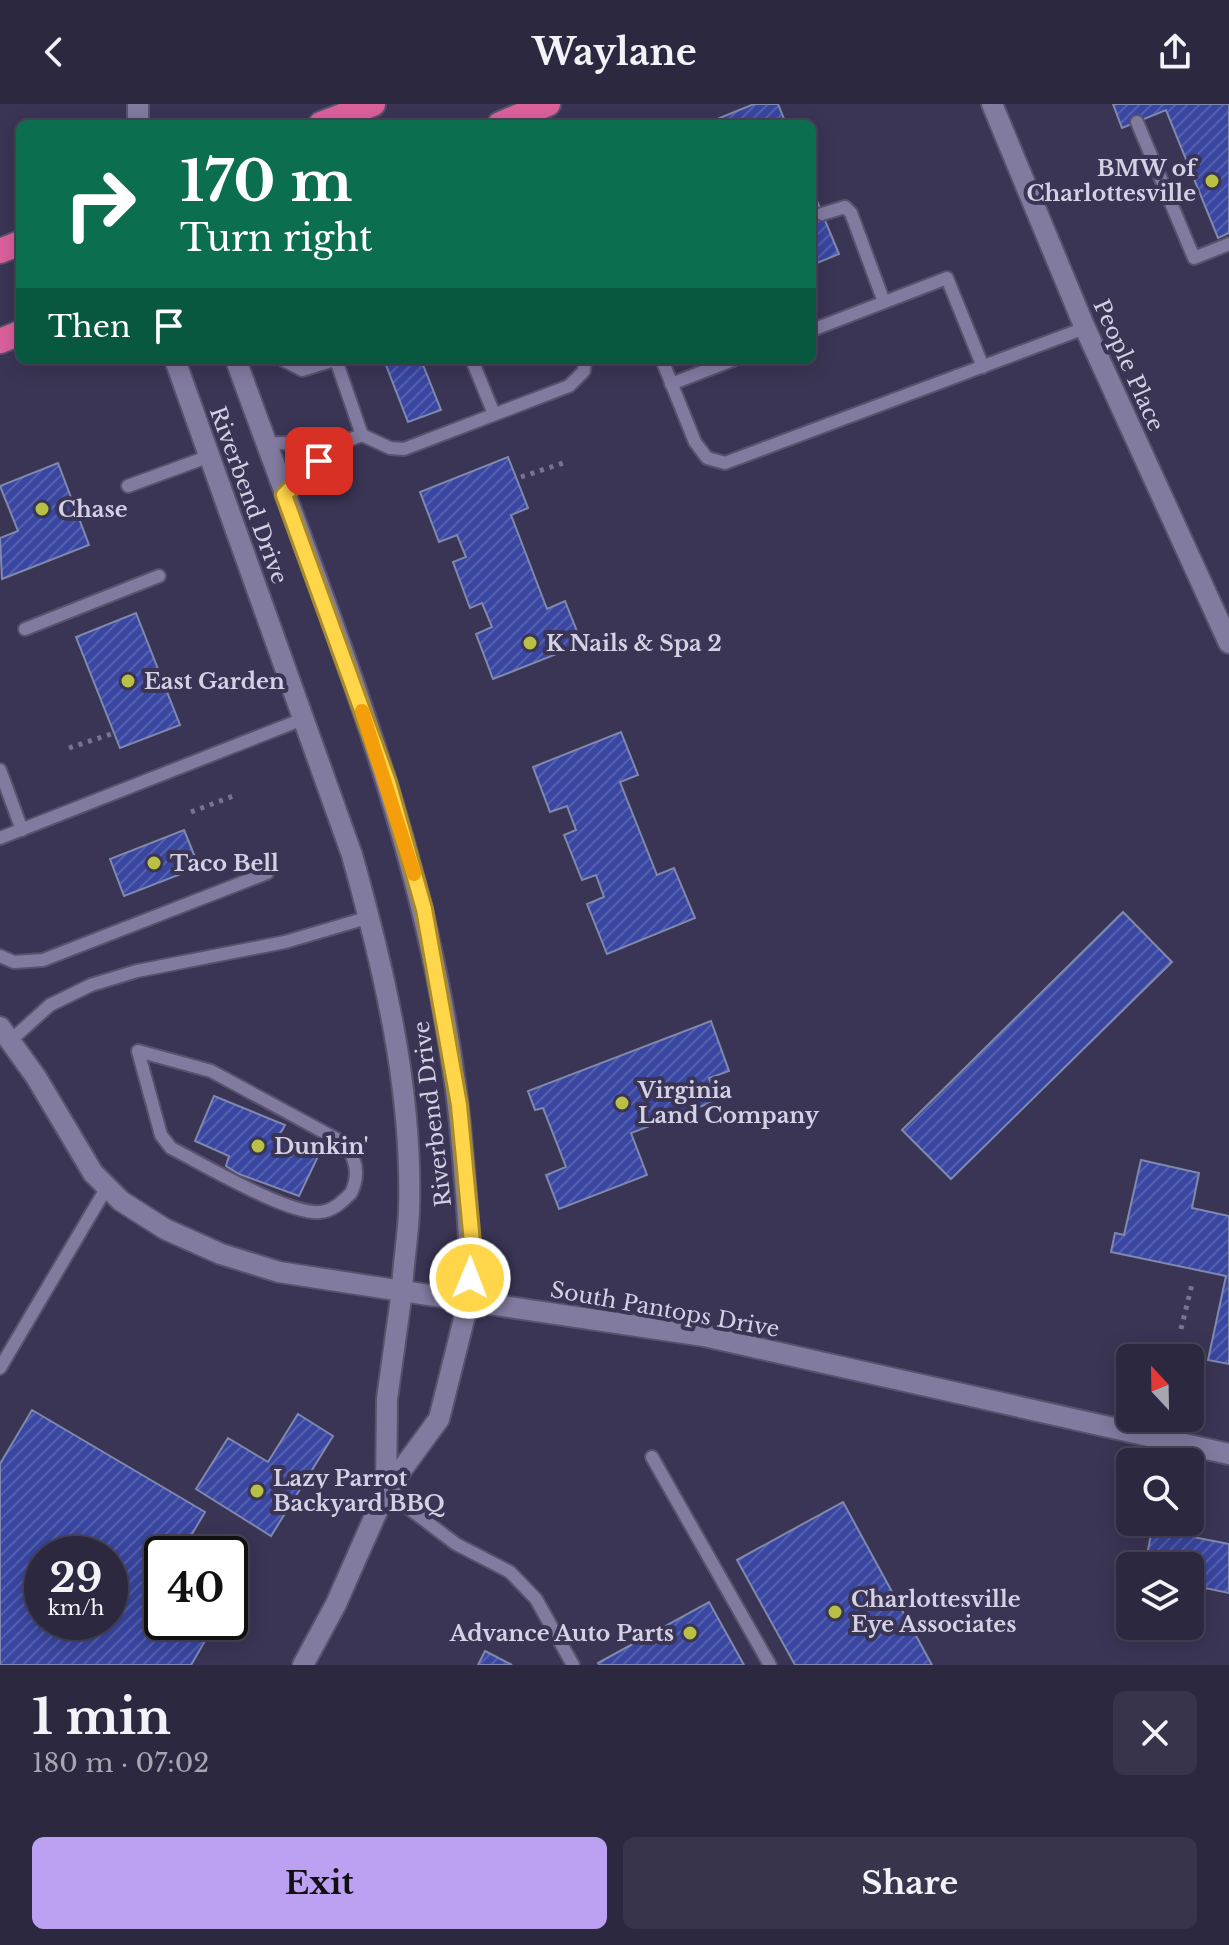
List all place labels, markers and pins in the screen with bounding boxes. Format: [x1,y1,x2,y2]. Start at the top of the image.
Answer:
place label: BMW of Charlottesville [1026,155,1198,207]
marker: BMW of Charlottesville [1203,172,1221,190]
pin [285,427,353,495]
place label: Chase [58,496,128,523]
marker: Chase [33,500,51,518]
place label: K Nails & Spa 2 [546,630,722,657]
marker: K Nails & Spa 2 [521,634,539,652]
place label: East Garden [144,668,285,695]
marker: East Garden [119,672,137,690]
place label: Taco Bell [170,850,279,877]
marker: Taco Bell [145,854,163,872]
place label: Virginia Land Company [637,1077,820,1129]
marker: Virginia Land Company [613,1094,631,1112]
place label: Dunkin' [274,1133,368,1160]
marker: Dunkin' [249,1137,267,1155]
place label: Lazy Parrot Backyard BBQ [273,1465,445,1517]
marker: Lazy Parrot Backyard BBQ [248,1482,266,1500]
place label: Charlottesville Eye Associates [851,1586,1021,1638]
marker: Charlottesville Eye Associates [826,1603,844,1621]
place label: Advance Auto Parts [449,1620,674,1647]
marker: Advance Auto Parts [681,1624,699,1642]

